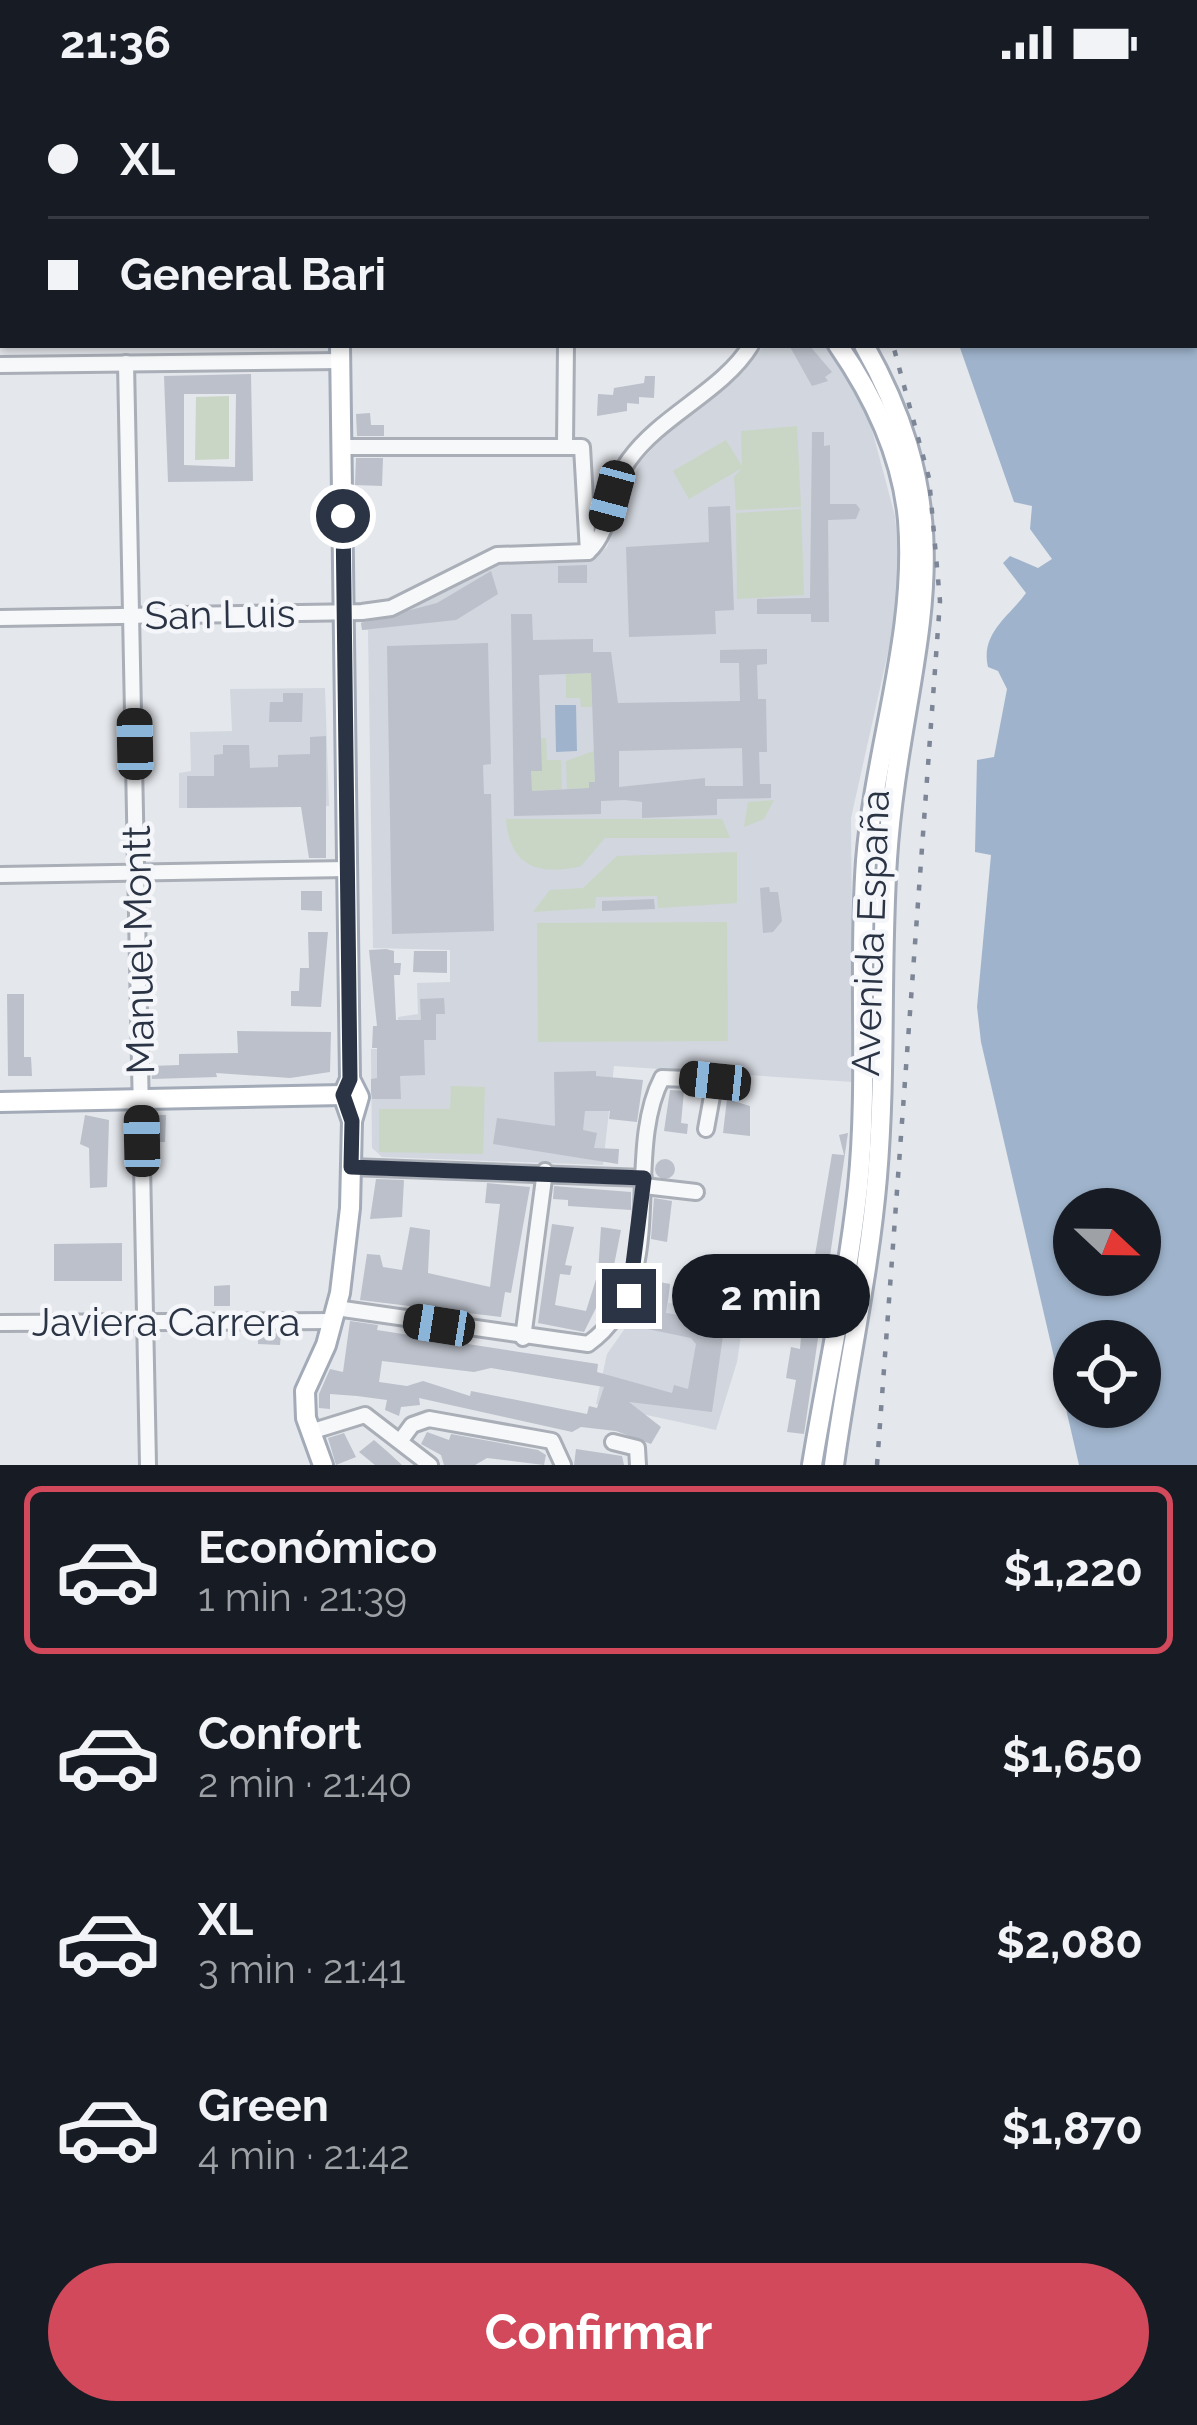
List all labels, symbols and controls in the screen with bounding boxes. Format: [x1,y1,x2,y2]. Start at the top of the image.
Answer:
text: 21:36 [60,16,171,69]
text: XL [120,133,175,186]
text: General Bari [120,248,386,301]
car [585,457,639,535]
route start [316,489,370,543]
street label: San Luis [144,590,296,638]
car [116,708,154,780]
street label: Avenida España [842,789,898,1077]
street label: Manuel Montt [113,825,163,1075]
car [677,1059,753,1103]
car [123,1105,161,1177]
north arrow [1053,1188,1161,1296]
map controls [1053,1188,1161,1428]
callout: 2 min [671,1254,869,1338]
route end [602,1269,656,1323]
text: 2 min [720,1273,822,1319]
street label: Javiera Carrera [32,1299,300,1345]
car [401,1302,477,1348]
button: locate [1053,1320,1161,1428]
icon: car [54,1516,162,1624]
text: Económico [198,1521,437,1574]
text: $1,220 [1003,1544,1143,1597]
text: 1 min · 21:39 [198,1574,407,1620]
icon: car [54,1702,162,1810]
text: Confort [198,1707,361,1760]
text: $1,650 [1002,1730,1143,1783]
text: 2 min · 21:40 [198,1760,412,1806]
icon: car [54,1888,162,1996]
text: XL [198,1893,253,1946]
text: $2,080 [996,1916,1143,1969]
text: 3 min · 21:41 [198,1946,405,1992]
icon: car [54,2074,162,2182]
text: Green [198,2079,329,2132]
text: $1,870 [1002,2102,1143,2155]
text: 4 min · 21:42 [198,2132,410,2178]
button: Confirmar [48,2263,1149,2401]

